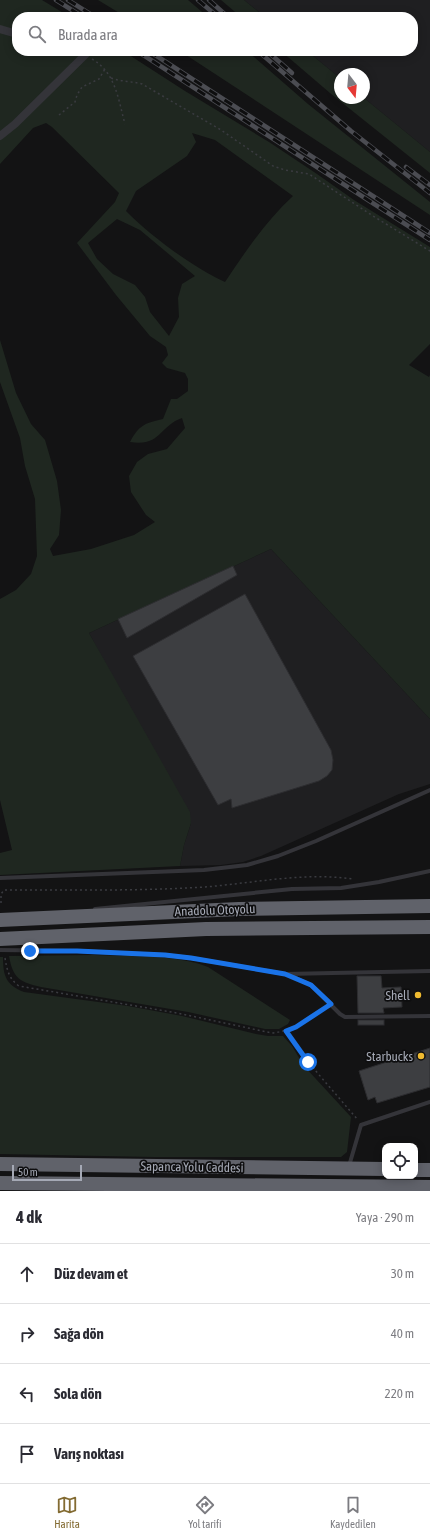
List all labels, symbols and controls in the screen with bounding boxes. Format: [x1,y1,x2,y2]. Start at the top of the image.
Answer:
search box [12,12,418,56]
icon: search [26,23,48,45]
text: Burada ara [58,26,118,43]
north arrow [334,68,370,104]
street label: Anadolu Otoyolu [174,901,256,919]
route end [21,942,39,960]
place label: Shell [385,988,411,1003]
marker: Shell [413,990,423,1000]
place label: Starbucks [366,1049,413,1064]
marker: Starbucks [416,1051,426,1061]
route start [299,1053,317,1071]
map controls [382,1143,418,1179]
button: locate [382,1143,418,1179]
street label: Sapanca Yolu Caddesi [140,1159,244,1175]
scale bar [12,1163,82,1182]
text: 50 m [18,1166,38,1178]
text: 4 dk [16,1207,42,1227]
text: Yaya · 290 m [356,1210,414,1225]
icon: ahead [16,1263,38,1285]
text: Düz devam et [54,1265,128,1282]
text: 30 m [391,1266,414,1281]
icon: right [16,1323,38,1345]
text: Sağa dön [54,1325,104,1342]
text: 40 m [391,1326,414,1341]
icon: left [16,1383,38,1405]
text: Sola dön [54,1385,102,1402]
text: 220 m [385,1386,414,1401]
icon: arrive [16,1443,38,1465]
text: Varış noktası [54,1445,124,1462]
tab: Harita [54,1494,80,1530]
tab: Yol tarifi [188,1494,222,1530]
tab: Kaydedilen [330,1494,376,1530]

